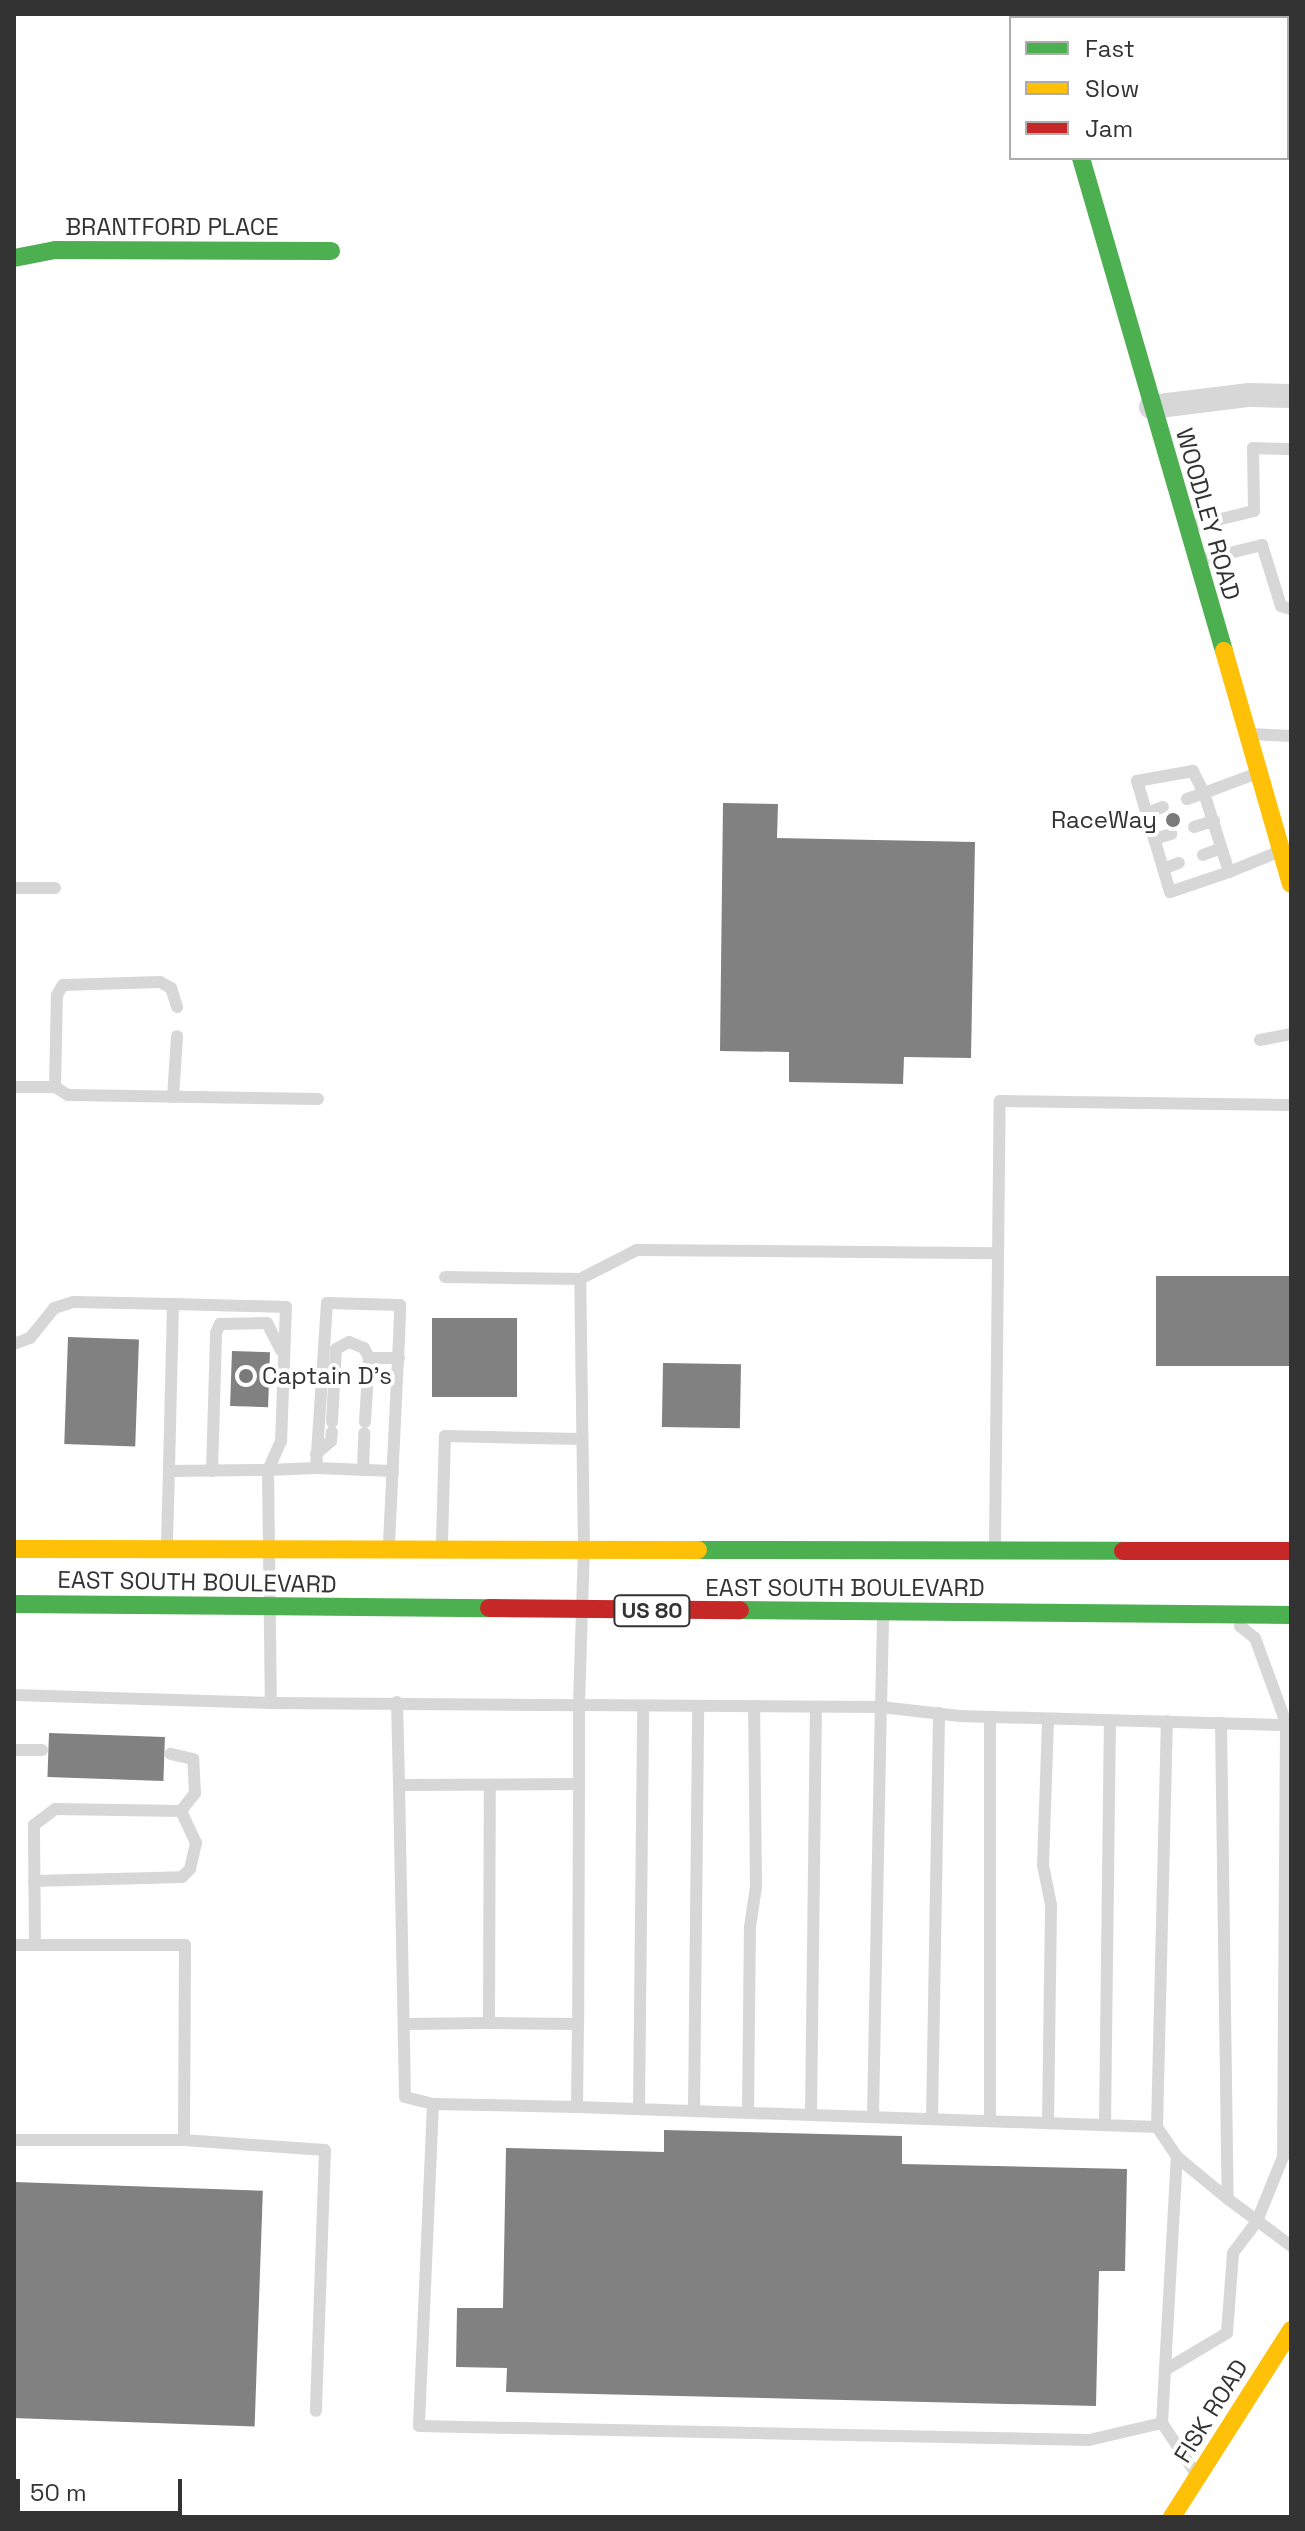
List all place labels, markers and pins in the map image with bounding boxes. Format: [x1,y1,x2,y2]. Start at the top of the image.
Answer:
place label: RaceWay [1051,806,1157,834]
marker: RaceWay [1164,811,1182,829]
place label: Captain D's [262,1362,392,1390]
marker: Captain D's [237,1367,255,1385]

